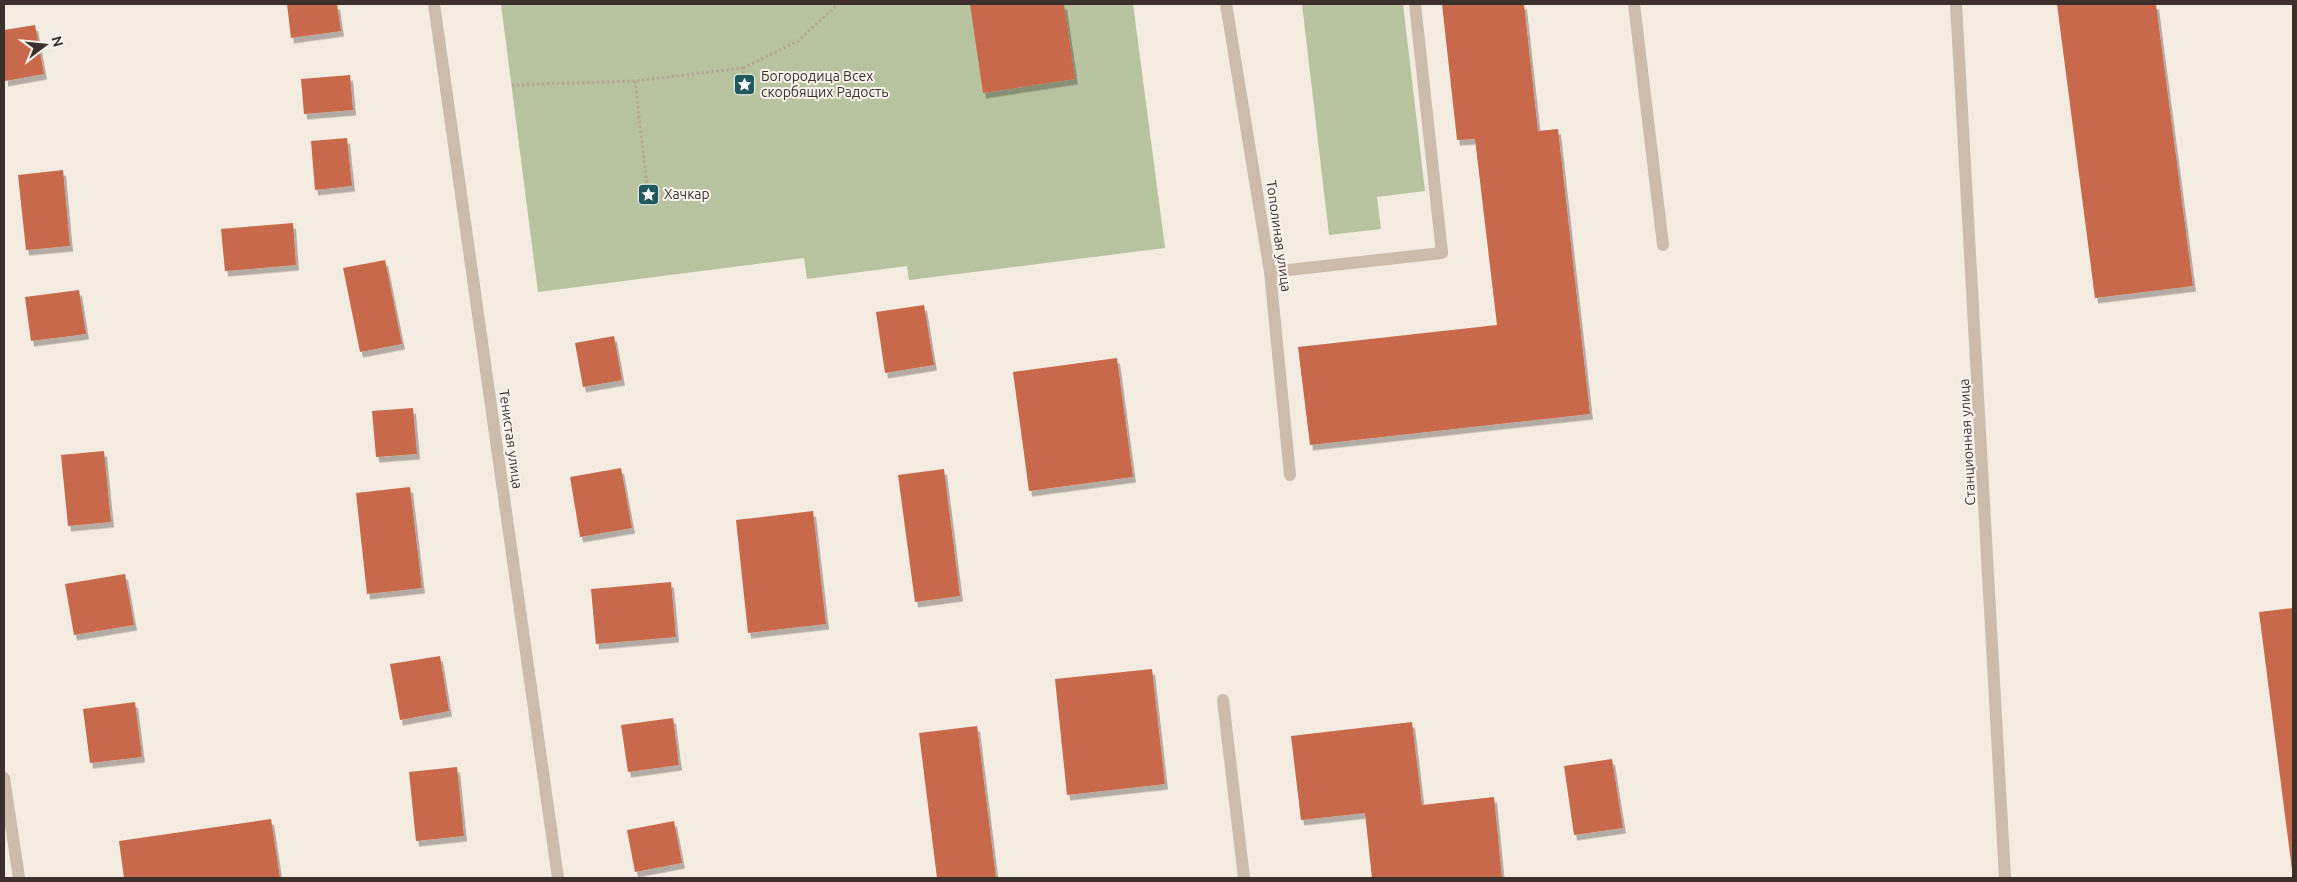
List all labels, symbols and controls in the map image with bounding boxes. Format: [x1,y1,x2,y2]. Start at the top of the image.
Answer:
north arrow [20,20,70,70]
text: N [48,34,67,49]
place label: Богородица Всех скорбящих Радость [761,68,889,100]
place icon: Богородица Всех скорбящих Радость [733,72,757,96]
street label: Тополиная улица [1263,179,1295,293]
place icon: Хачкар [636,182,660,206]
place label: Хачкар [664,186,710,202]
street label: Станционная улица [1956,378,1978,506]
street label: Тенистая улица [496,388,526,490]

